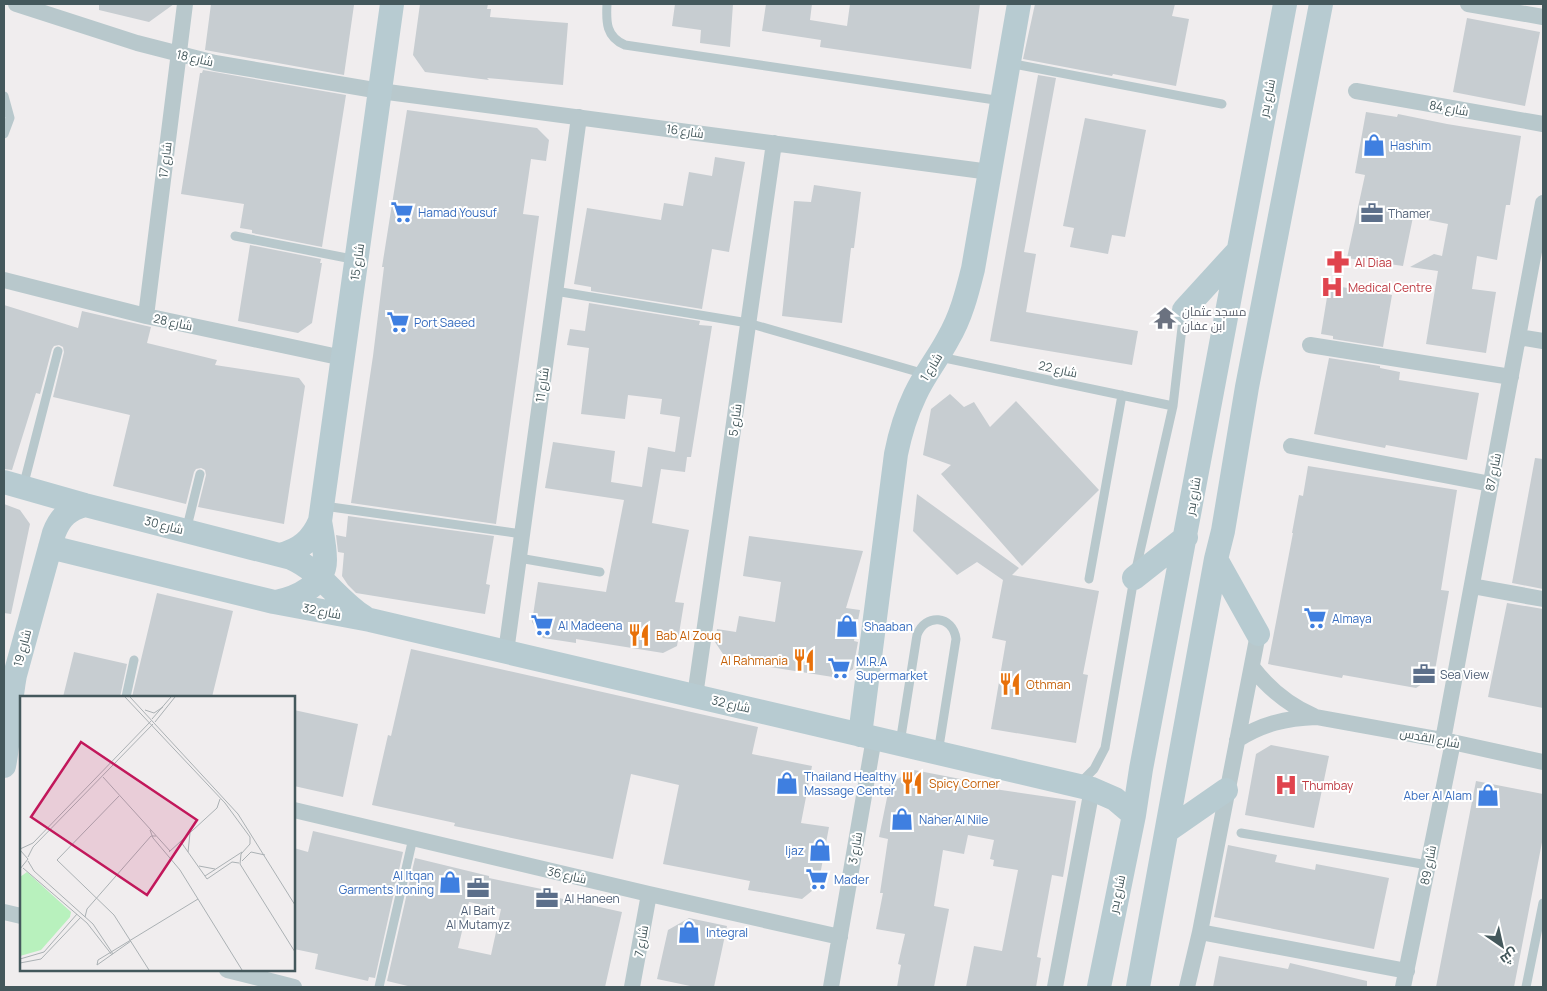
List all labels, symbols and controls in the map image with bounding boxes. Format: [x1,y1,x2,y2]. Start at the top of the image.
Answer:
street label: شارع 18 [175,46,215,70]
street label: شارع بدر [1255,77,1279,119]
street label: شارع 84 [1428,96,1470,120]
street label: شارع 16 [665,120,705,142]
shop icon: Hashim [1361,132,1387,158]
place label: Hashim [1390,137,1431,154]
street label: شارع 17 [154,141,176,179]
supermarket icon: Hamad Yousuf [389,199,415,225]
office icon: Thamer [1359,200,1385,226]
place label: Hamad Yousuf [418,204,498,221]
place label: Thamer [1388,205,1431,222]
street label: شارع 15 [346,242,368,282]
pharmacy icon: Al Diaa [1325,249,1351,275]
place label: Al Diaa [1355,254,1392,271]
hospital icon: Medical Centre [1319,274,1345,300]
place label: Medical Centre [1348,279,1432,296]
place label: مسجد عثمان ابن عفان [1182,303,1246,334]
temple icon: مسجد عثمان ابن عفان [1152,305,1178,331]
supermarket icon: Port Saeed [385,309,411,335]
street label: شارع 28 [152,310,194,334]
place label: Port Saeed [414,314,475,331]
street label: شارع 1 [916,350,946,384]
street label: شارع 22 [1037,357,1079,381]
street label: شارع 11 [531,366,553,404]
street label: شارع 5 [724,403,746,437]
street label: شارع 87 [1481,451,1505,493]
street label: شارع بدر [1181,476,1205,517]
street label: شارع 30 [143,512,185,538]
street label: شارع 32 [301,599,343,623]
supermarket icon: Almaya [1302,605,1328,631]
place label: Almaya [1332,610,1372,627]
supermarket icon: Al Madeena [529,612,555,638]
shop icon: Shaaban [834,613,860,639]
place label: Al Madeena [558,617,622,634]
place label: Shaaban [864,618,913,635]
restaurant icon: Bab Al Zouq [626,622,652,648]
street label: شارع 19 [9,627,35,668]
place label: Bab Al Zouq [656,627,721,644]
restaurant icon: Al Rahmania [791,647,817,673]
place label: Al Rahmania [720,652,788,669]
place label: M.R.A Supermarket [856,653,928,684]
supermarket icon: M.R.A Supermarket [826,655,852,681]
office icon: Sea View [1411,661,1437,687]
place label: Sea View [1440,666,1489,683]
restaurant icon: Othman [997,671,1023,697]
place label: Othman [1026,676,1071,693]
street label: شارع 32 [710,691,752,717]
inset map [20,696,295,971]
street label: شارع القدس [1399,724,1462,752]
place label: Thailand Healthy Massage Center [804,768,897,799]
shop icon: Thailand Healthy Massage Center [774,770,800,796]
restaurant icon: Spicy Corner [899,770,925,796]
hospital icon: Thumbay [1273,772,1299,798]
place label: Spicy Corner [929,775,1001,792]
place label: Thumbay [1302,777,1354,794]
shop icon: Aber Al Alam [1475,782,1501,808]
place label: Aber Al Alam [1404,787,1472,804]
shop icon: Naher Al Nile [889,806,915,832]
place label: Naher Al Nile [919,811,988,828]
street label: شارع 3 [844,831,866,865]
shop icon: Ijaz [807,837,833,863]
place label: Ijaz [785,842,804,859]
street label: شارع 89 [1416,844,1440,886]
street label: شارع 36 [546,862,588,888]
supermarket icon: Mader [804,866,830,892]
place label: Al Itqan Garments Ironing [339,867,434,898]
shop icon: Al Itqan Garments Ironing [437,869,463,895]
place label: Mader [834,871,870,888]
street label: شارع بدر [1104,873,1129,916]
office icon: Al Bait Al Mutamyz [465,875,491,901]
office icon: Al Haneen [534,885,560,911]
place label: Al Haneen [564,890,620,907]
place label: Al Bait Al Mutamyz [446,902,510,933]
shop icon: Integral [676,919,702,945]
north arrow [1477,921,1527,971]
street label: شارع 7 [630,924,652,958]
place label: Integral [706,924,748,941]
text: ش [1497,944,1522,970]

